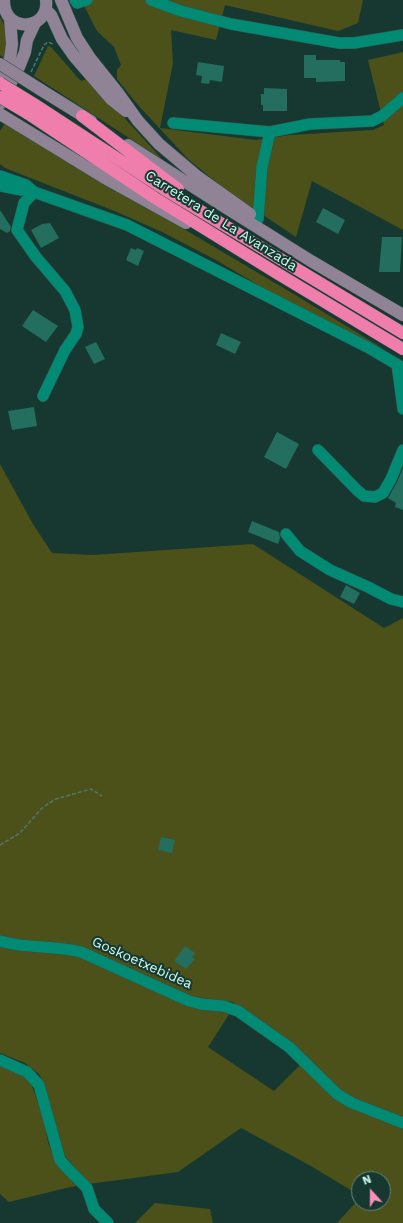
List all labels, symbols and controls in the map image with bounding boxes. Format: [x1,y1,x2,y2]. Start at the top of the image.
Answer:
street label: Carretera de La Avanzada [142,167,300,275]
street label: Goskoetxebidea [89,933,195,993]
north arrow [351,1171,391,1211]
text: N [361,1173,373,1188]

